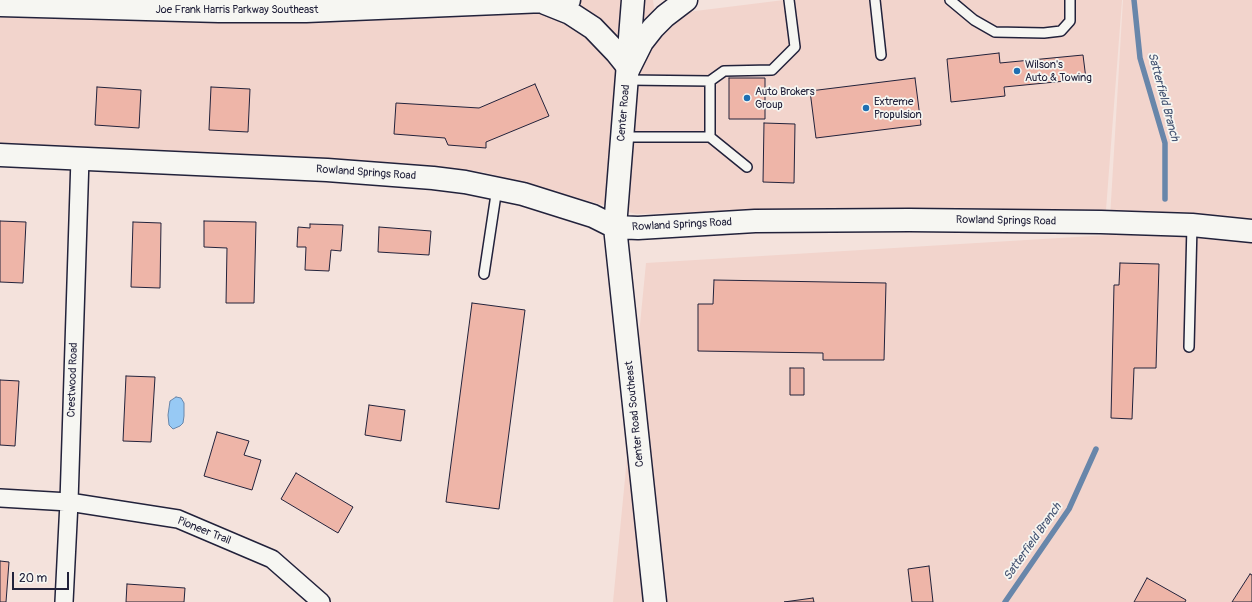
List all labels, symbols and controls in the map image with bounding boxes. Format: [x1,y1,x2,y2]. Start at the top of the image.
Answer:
street label: Joe Frank Harris Parkway Southeast [156,3,318,17]
water label: Satterfield Branch [1144,51,1182,143]
place label: Wilson's Auto & Towing [1025,58,1092,84]
marker: Wilson's Auto & Towing [1012,66,1022,76]
street label: Center Road [615,84,633,142]
place label: Auto Brokers Group [755,85,815,111]
marker: Auto Brokers Group [742,93,752,103]
place label: Extreme Propulsion [874,95,922,121]
marker: Extreme Propulsion [861,103,871,113]
street label: Rowland Springs Road [316,163,416,183]
street label: Rowland Springs Road [956,214,1056,228]
street label: Rowland Springs Road [632,216,732,234]
street label: Crestwood Road [65,342,81,418]
street label: Center Road Southeast [623,360,647,468]
water label: Satterfield Branch [1001,501,1065,583]
street label: Pioneer Trail [175,514,233,548]
scale bar [14,564,71,590]
text: 20 m [19,571,47,586]

